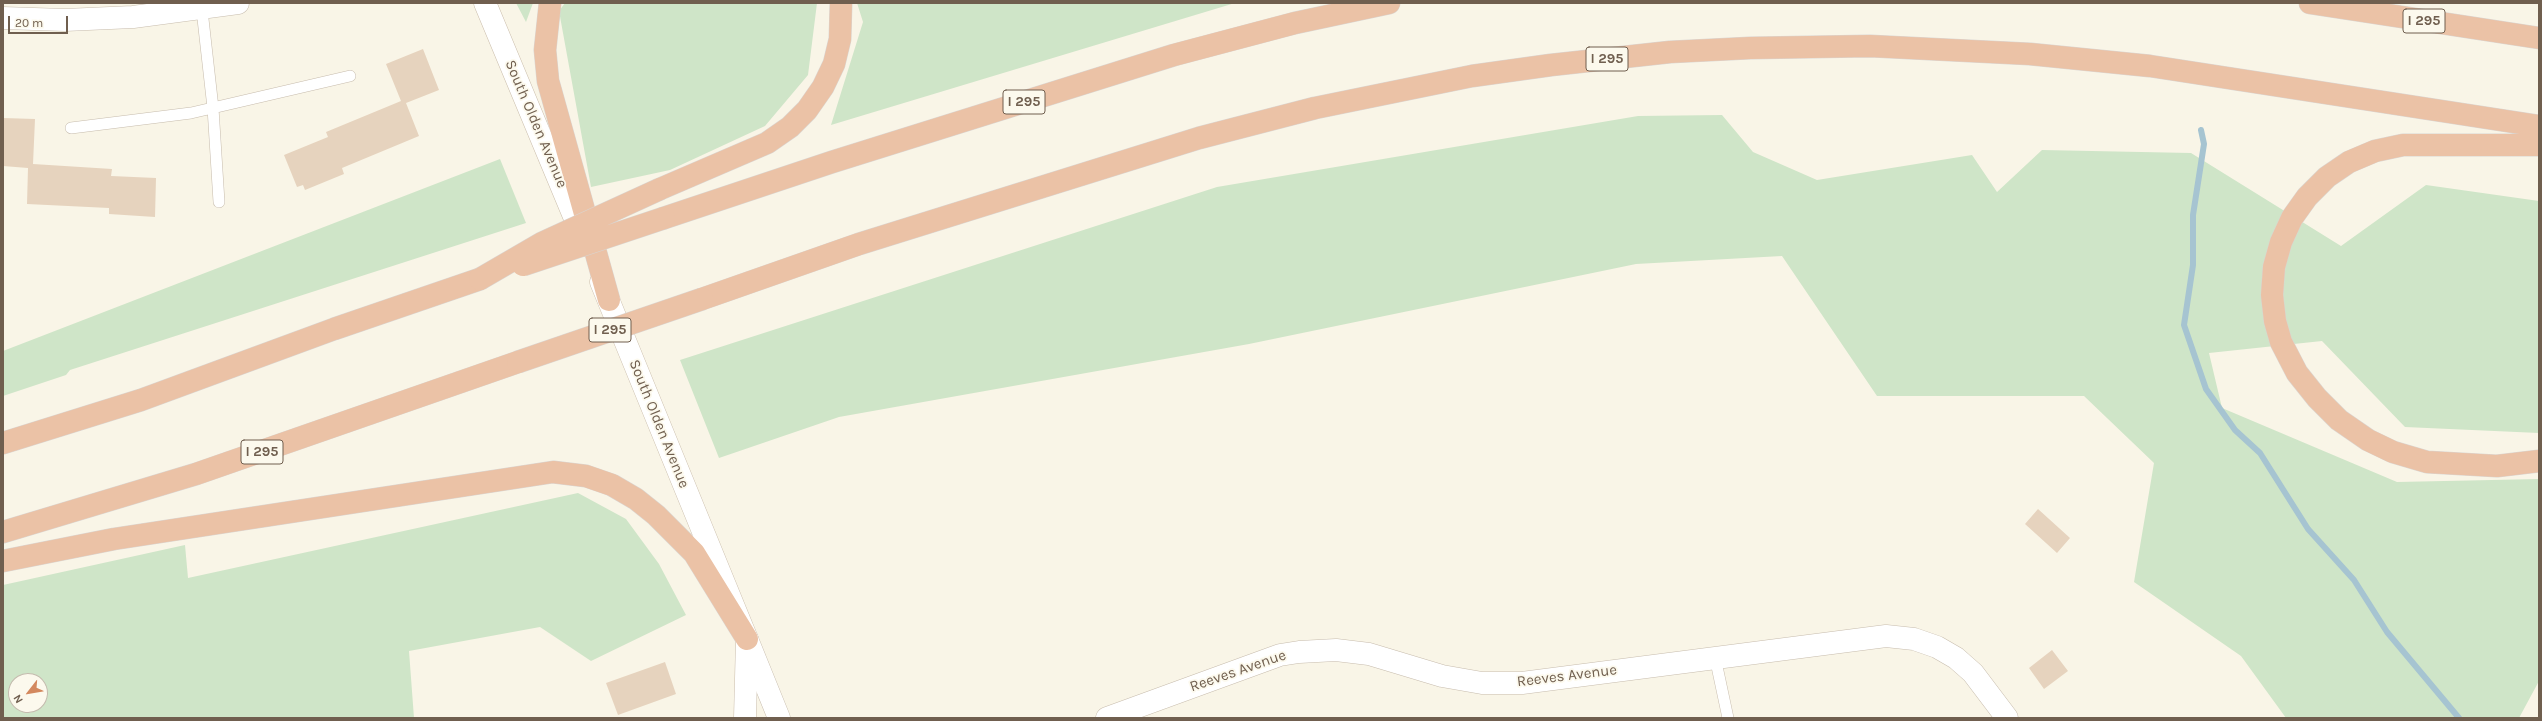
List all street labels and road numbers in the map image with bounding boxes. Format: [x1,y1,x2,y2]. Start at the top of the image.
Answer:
road number: I 295 [2403,9,2445,33]
road number: I 295 [1586,47,1628,71]
street label: South Olden Avenue [501,57,571,191]
road number: I 295 [1003,90,1045,114]
road number: I 295 [589,318,631,342]
street label: South Olden Avenue [625,357,693,491]
road number: I 295 [241,440,283,464]
street label: Reeves Avenue [1187,646,1289,696]
street label: Reeves Avenue [1516,661,1618,691]

